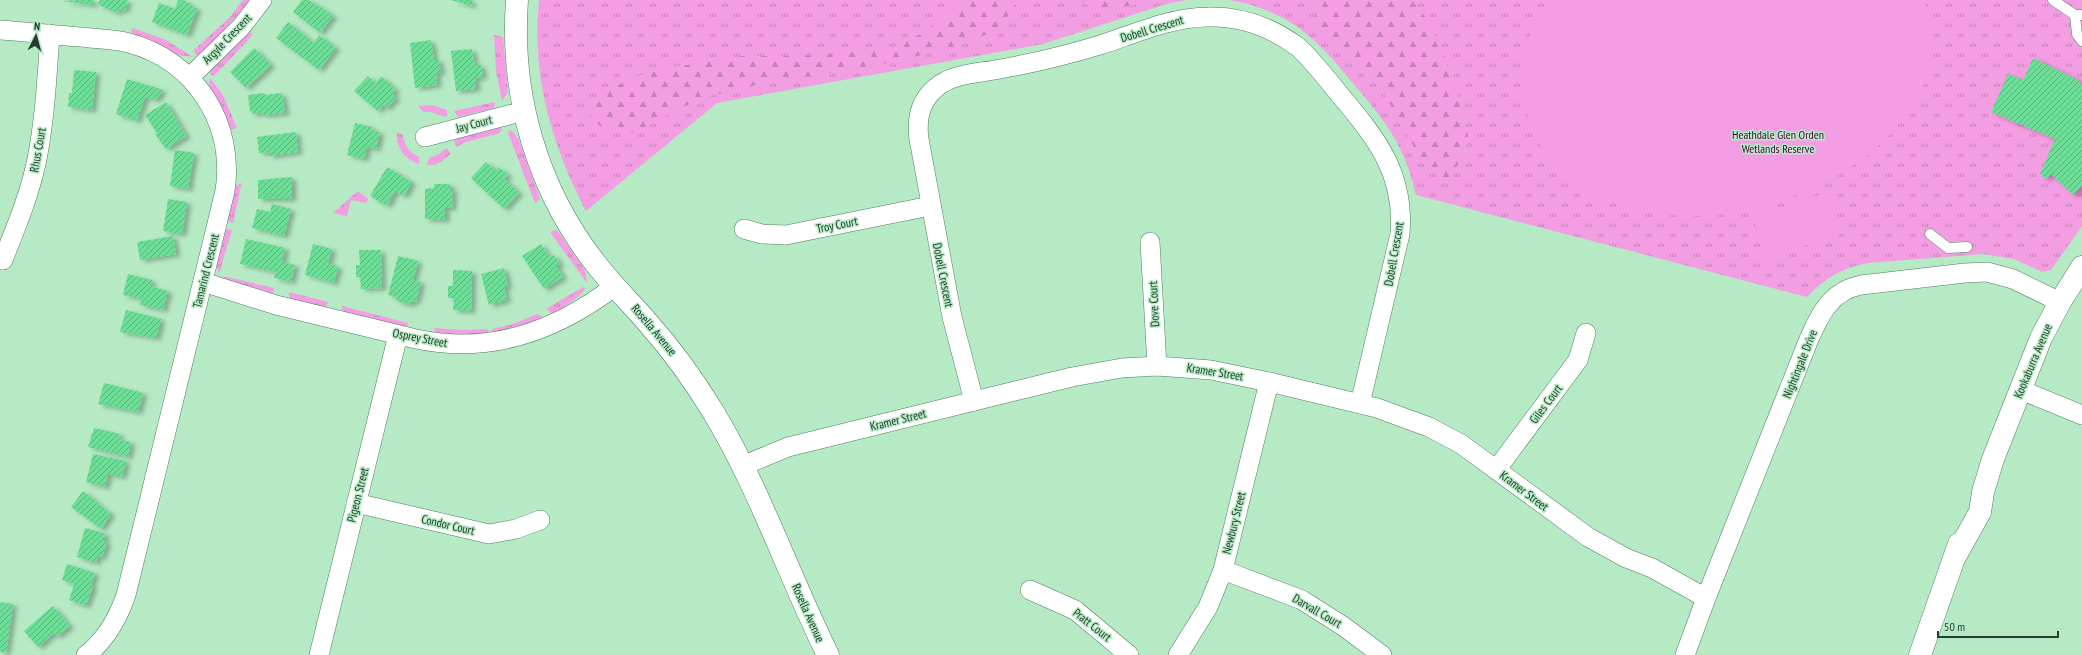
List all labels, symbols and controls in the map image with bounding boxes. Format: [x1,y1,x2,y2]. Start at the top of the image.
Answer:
street label: Argyle Crescent [199,10,255,67]
street label: Dobell Crescent [1119,12,1186,45]
north arrow [16,16,56,56]
text: N [33,19,41,33]
street label: Jay Court [453,111,494,136]
street label: Rhus Court [26,126,49,174]
park label: Heathdale Glen Orden Wetlands Reserve [1732,127,1824,156]
street label: Troy Court [815,213,860,236]
street label: Dobell Crescent [1380,220,1407,287]
street label: Tamarind Crescent [189,232,222,310]
street label: Dobell Crescent [930,242,957,309]
street label: Dove Court [1145,280,1162,327]
street label: Rosella Avenue [629,301,680,358]
street label: Kookaburra Avenue [2010,321,2055,400]
street label: Osprey Street [391,325,449,350]
street label: Nightingale Drive [1779,327,1820,400]
street label: Kramer Street [1186,360,1245,383]
street label: Giles Court [1526,381,1566,426]
street label: Kramer Street [868,405,928,434]
street label: Pigeon Street [343,465,372,524]
street label: Kramer Street [1497,467,1552,514]
street label: Newbury Street [1219,490,1249,556]
street label: Condor Court [420,511,477,538]
street label: Rosella Avenue [789,581,828,644]
street label: Darvall Court [1290,590,1345,631]
street label: Pratt Court [1070,605,1115,645]
scale bar [1938,613,2058,639]
text: 50 m [1944,619,1965,634]

